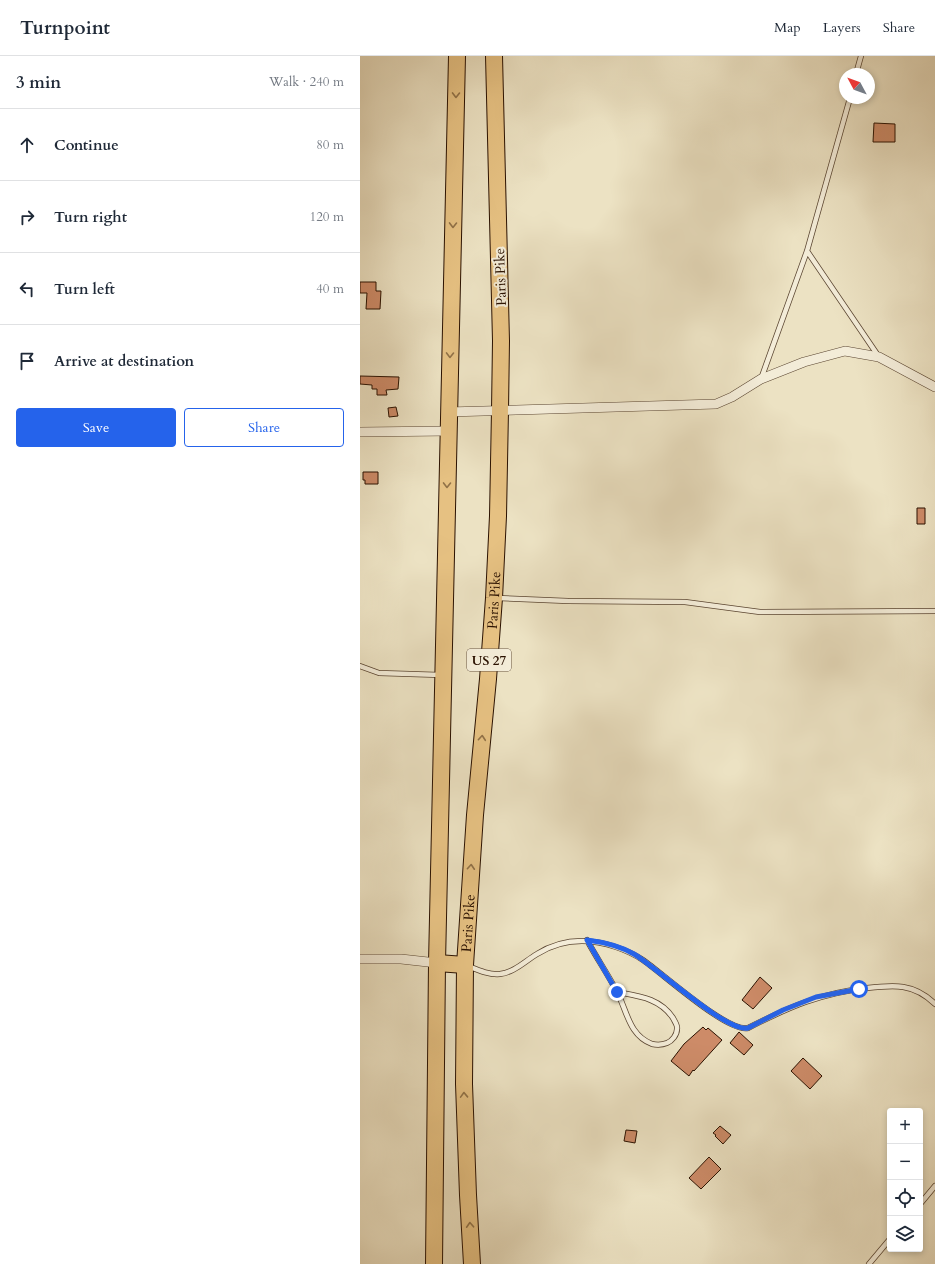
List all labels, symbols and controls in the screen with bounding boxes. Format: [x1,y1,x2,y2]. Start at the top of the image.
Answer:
text: Turnpoint [20,15,110,41]
text: Map [774,18,801,37]
text: Layers [823,18,861,37]
text: Share [883,18,915,37]
north arrow [839,68,875,104]
text: 3 min [16,71,61,94]
text: Walk · 240 m [269,73,344,91]
one-way arrow [452,92,460,98]
icon: ahead [16,134,38,156]
text: Continue [54,135,119,155]
text: 80 m [316,136,344,154]
icon: right [16,206,38,228]
text: Turn right [54,207,127,227]
text: 120 m [310,208,344,226]
one-way arrow [449,222,457,228]
street label: Paris Pike [490,248,511,306]
icon: left [16,278,38,300]
text: Turn left [54,279,115,299]
text: 40 m [316,280,344,298]
icon: arrive [16,350,38,372]
text: Arrive at destination [54,351,194,371]
one-way arrow [445,352,454,358]
button: Save [16,408,176,447]
button: Share [184,408,344,447]
one-way arrow [442,482,451,488]
street label: Paris Pike [483,571,505,630]
road number: US 27 [467,649,511,671]
one-way arrow [478,735,487,741]
one-way arrow [467,864,476,870]
street label: Paris Pike [457,894,480,953]
route start [850,980,868,998]
route end [608,983,626,1001]
one-way arrow [460,1092,469,1098]
map controls [887,1108,923,1252]
button: + [887,1108,923,1144]
button: − [887,1144,923,1180]
button: locate [887,1180,923,1216]
button: layers [887,1216,923,1252]
one-way arrow [465,1222,474,1228]

